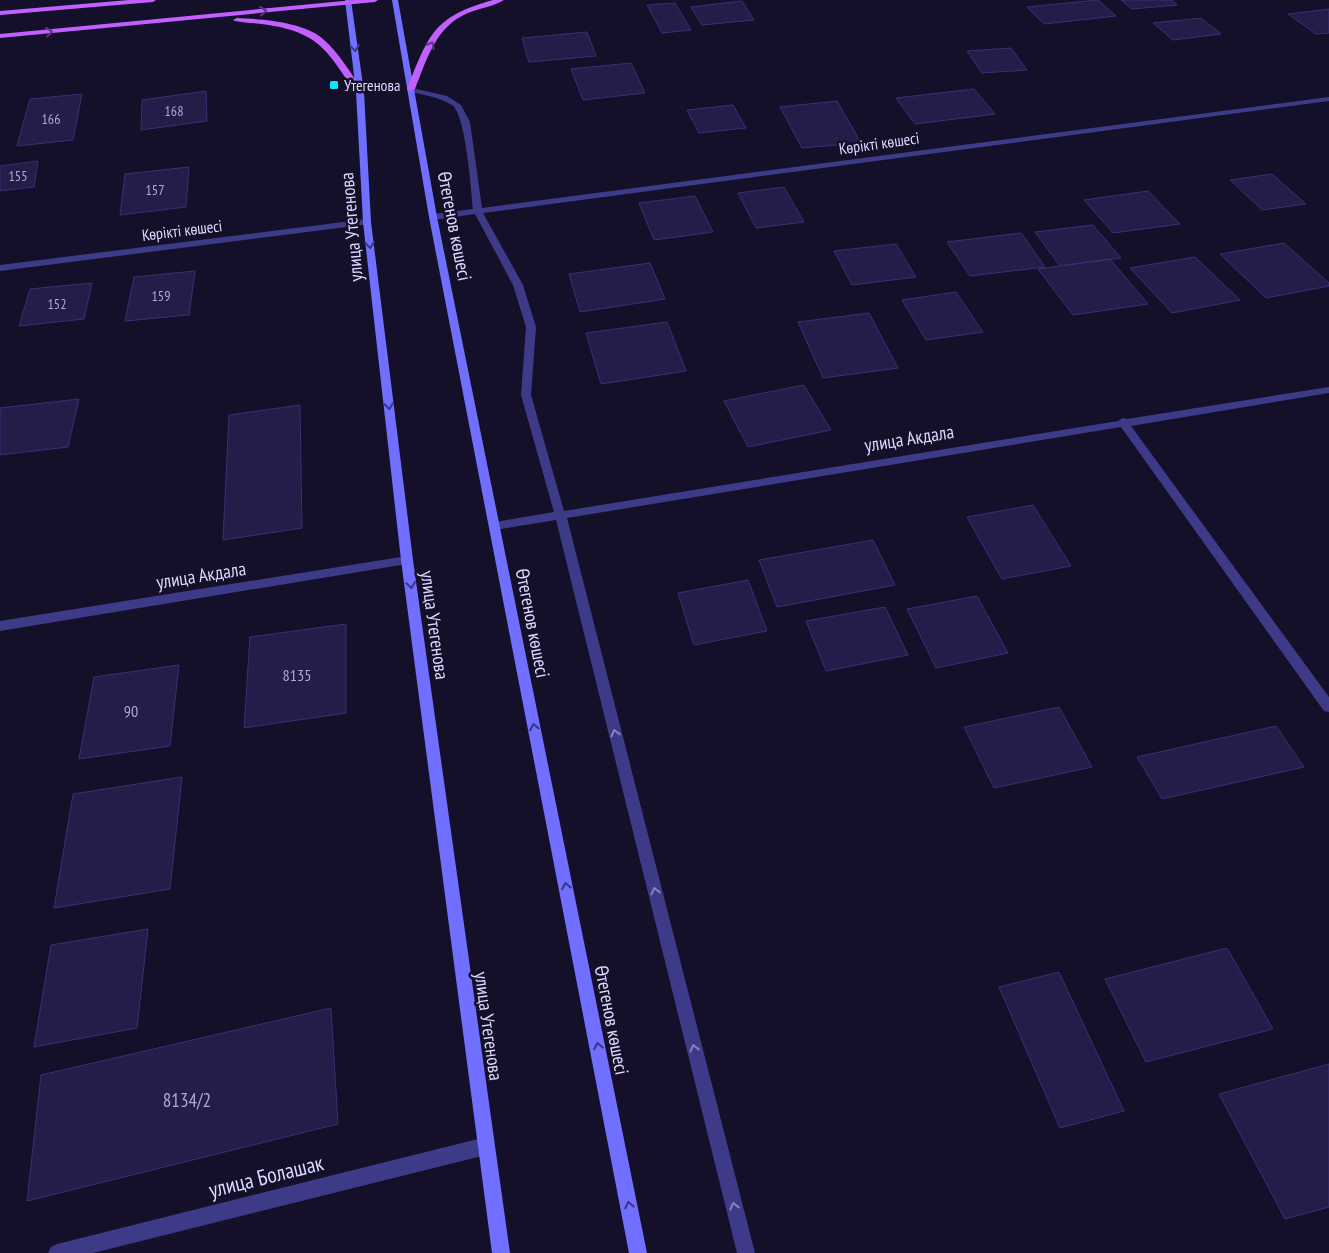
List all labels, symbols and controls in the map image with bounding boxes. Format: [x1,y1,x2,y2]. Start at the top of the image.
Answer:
one-way arrow [259,6,267,17]
one-way arrow [45,26,53,37]
one-way arrow [425,41,435,50]
one-way arrow [349,44,359,53]
place label: Утегенова [344,75,400,95]
marker: Утегенова [328,79,340,91]
house number: 168 [165,102,183,120]
house number: 166 [42,110,60,128]
street label: Көрікті көшесі [838,127,920,159]
house number: 155 [9,167,27,185]
street label: Өтегенов көшесі [433,169,477,283]
street label: улица Утегенова [334,171,368,283]
house number: 157 [146,181,164,199]
street label: Көрікті көшесі [141,215,223,245]
one-way arrow [364,241,375,249]
house number: 159 [152,287,170,305]
house number: 152 [48,295,66,313]
one-way arrow [383,403,394,411]
street label: улица Акдала [862,419,956,457]
street label: улица Акдала [154,556,248,594]
street label: Өтегенов көшесі [511,566,555,680]
street label: улица Утегенова [415,569,455,681]
one-way arrow [405,581,415,590]
house number: 8135 [283,665,311,685]
house number: 90 [124,701,138,721]
one-way arrow [530,723,540,731]
one-way arrow [610,729,621,738]
one-way arrow [561,882,572,891]
one-way arrow [650,887,660,895]
street label: Өтегенов көшесі [590,963,634,1077]
street label: улица Утегенова [469,970,509,1082]
one-way arrow [593,1041,603,1050]
one-way arrow [690,1045,700,1053]
house number: 8134/2 [163,1088,211,1112]
street label: улица Болашак [206,1148,327,1204]
one-way arrow [625,1201,635,1210]
one-way arrow [729,1201,740,1210]

